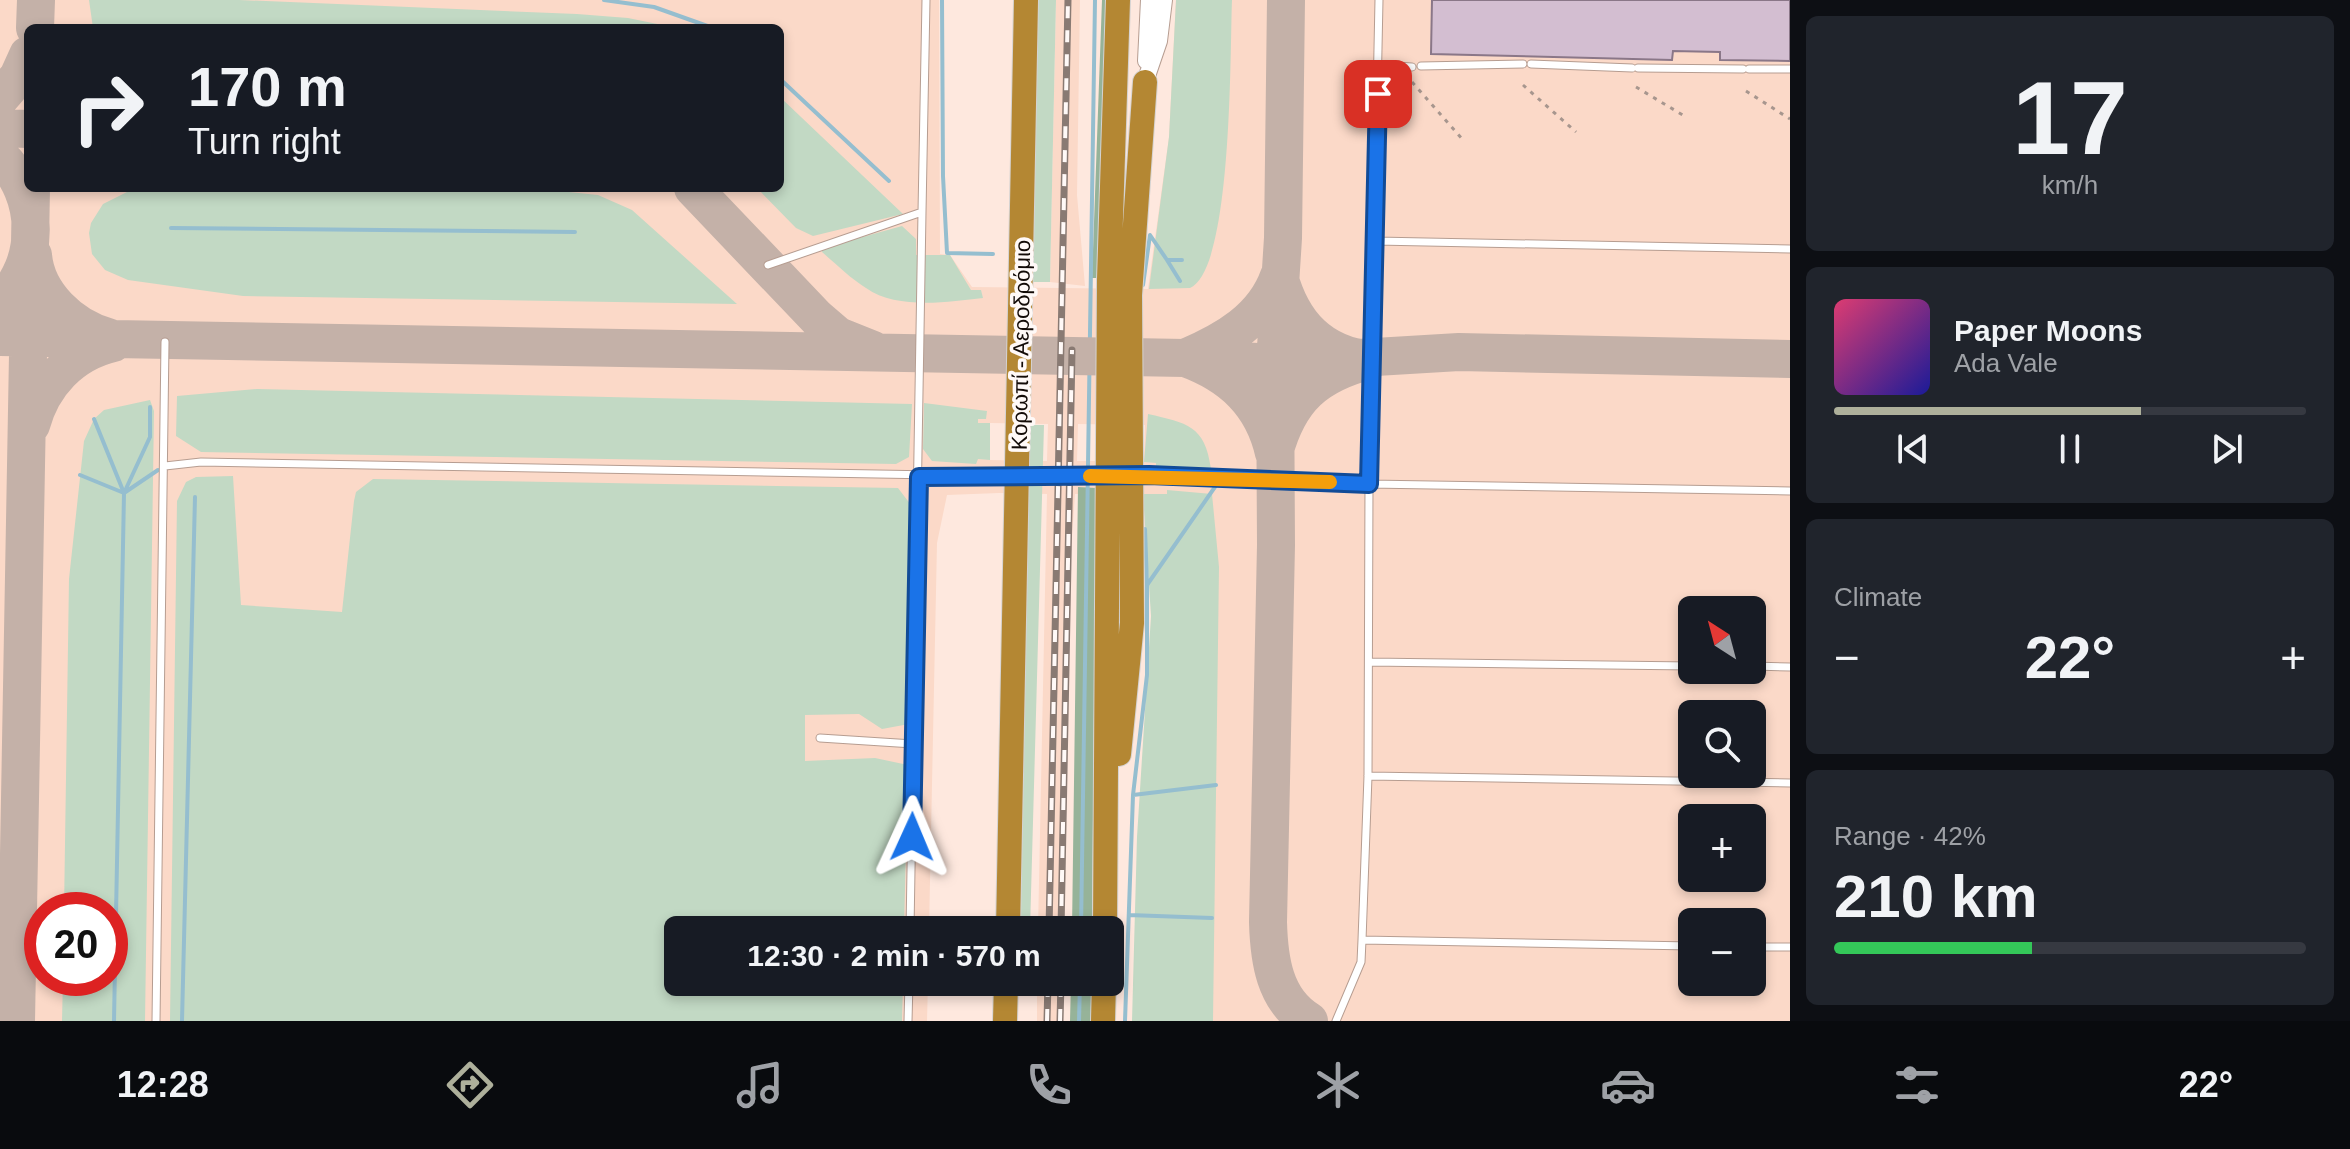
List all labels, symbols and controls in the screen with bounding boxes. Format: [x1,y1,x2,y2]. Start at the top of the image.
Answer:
text: 170 m [188,55,347,118]
icon: right [56,56,160,160]
pin [1344,60,1412,128]
text: 17 [2012,60,2128,176]
icon: arrive [1356,72,1400,116]
text: Turn right [188,121,341,162]
text: km/h [2042,170,2098,200]
street label: Κορωπί - Αεροδρόμιο [1007,240,1035,450]
text: Paper Moons [1954,314,2142,347]
text: Ada Vale [1954,348,2058,378]
icon: previous [1891,427,1935,471]
icon: pause [2048,427,2092,471]
icon: next [2205,427,2249,471]
text: Climate [1834,582,1922,612]
north arrow [1678,596,1766,684]
map controls [1678,596,1766,996]
text: 22° [2025,624,2115,691]
text: − [1834,633,1860,682]
text: + [2280,633,2306,682]
button: search [1678,700,1766,788]
position arrow [870,795,954,879]
button: + [1678,804,1766,892]
text: Range · 42% [1834,821,1986,851]
text: 210 km [1834,863,2038,930]
speed limit sign: 20 [24,892,128,996]
button: − [1678,908,1766,996]
text: 12:30 · 2 min · 570 m [747,939,1041,972]
icon: directions [442,1057,498,1113]
icon: music [732,1057,788,1113]
icon: phone [1021,1057,1077,1113]
icon: climate [1310,1057,1366,1113]
icon: car [1600,1057,1656,1113]
icon: filters [1889,1057,1945,1113]
text: 12:28 [117,1064,209,1105]
text: 22° [2179,1064,2233,1105]

